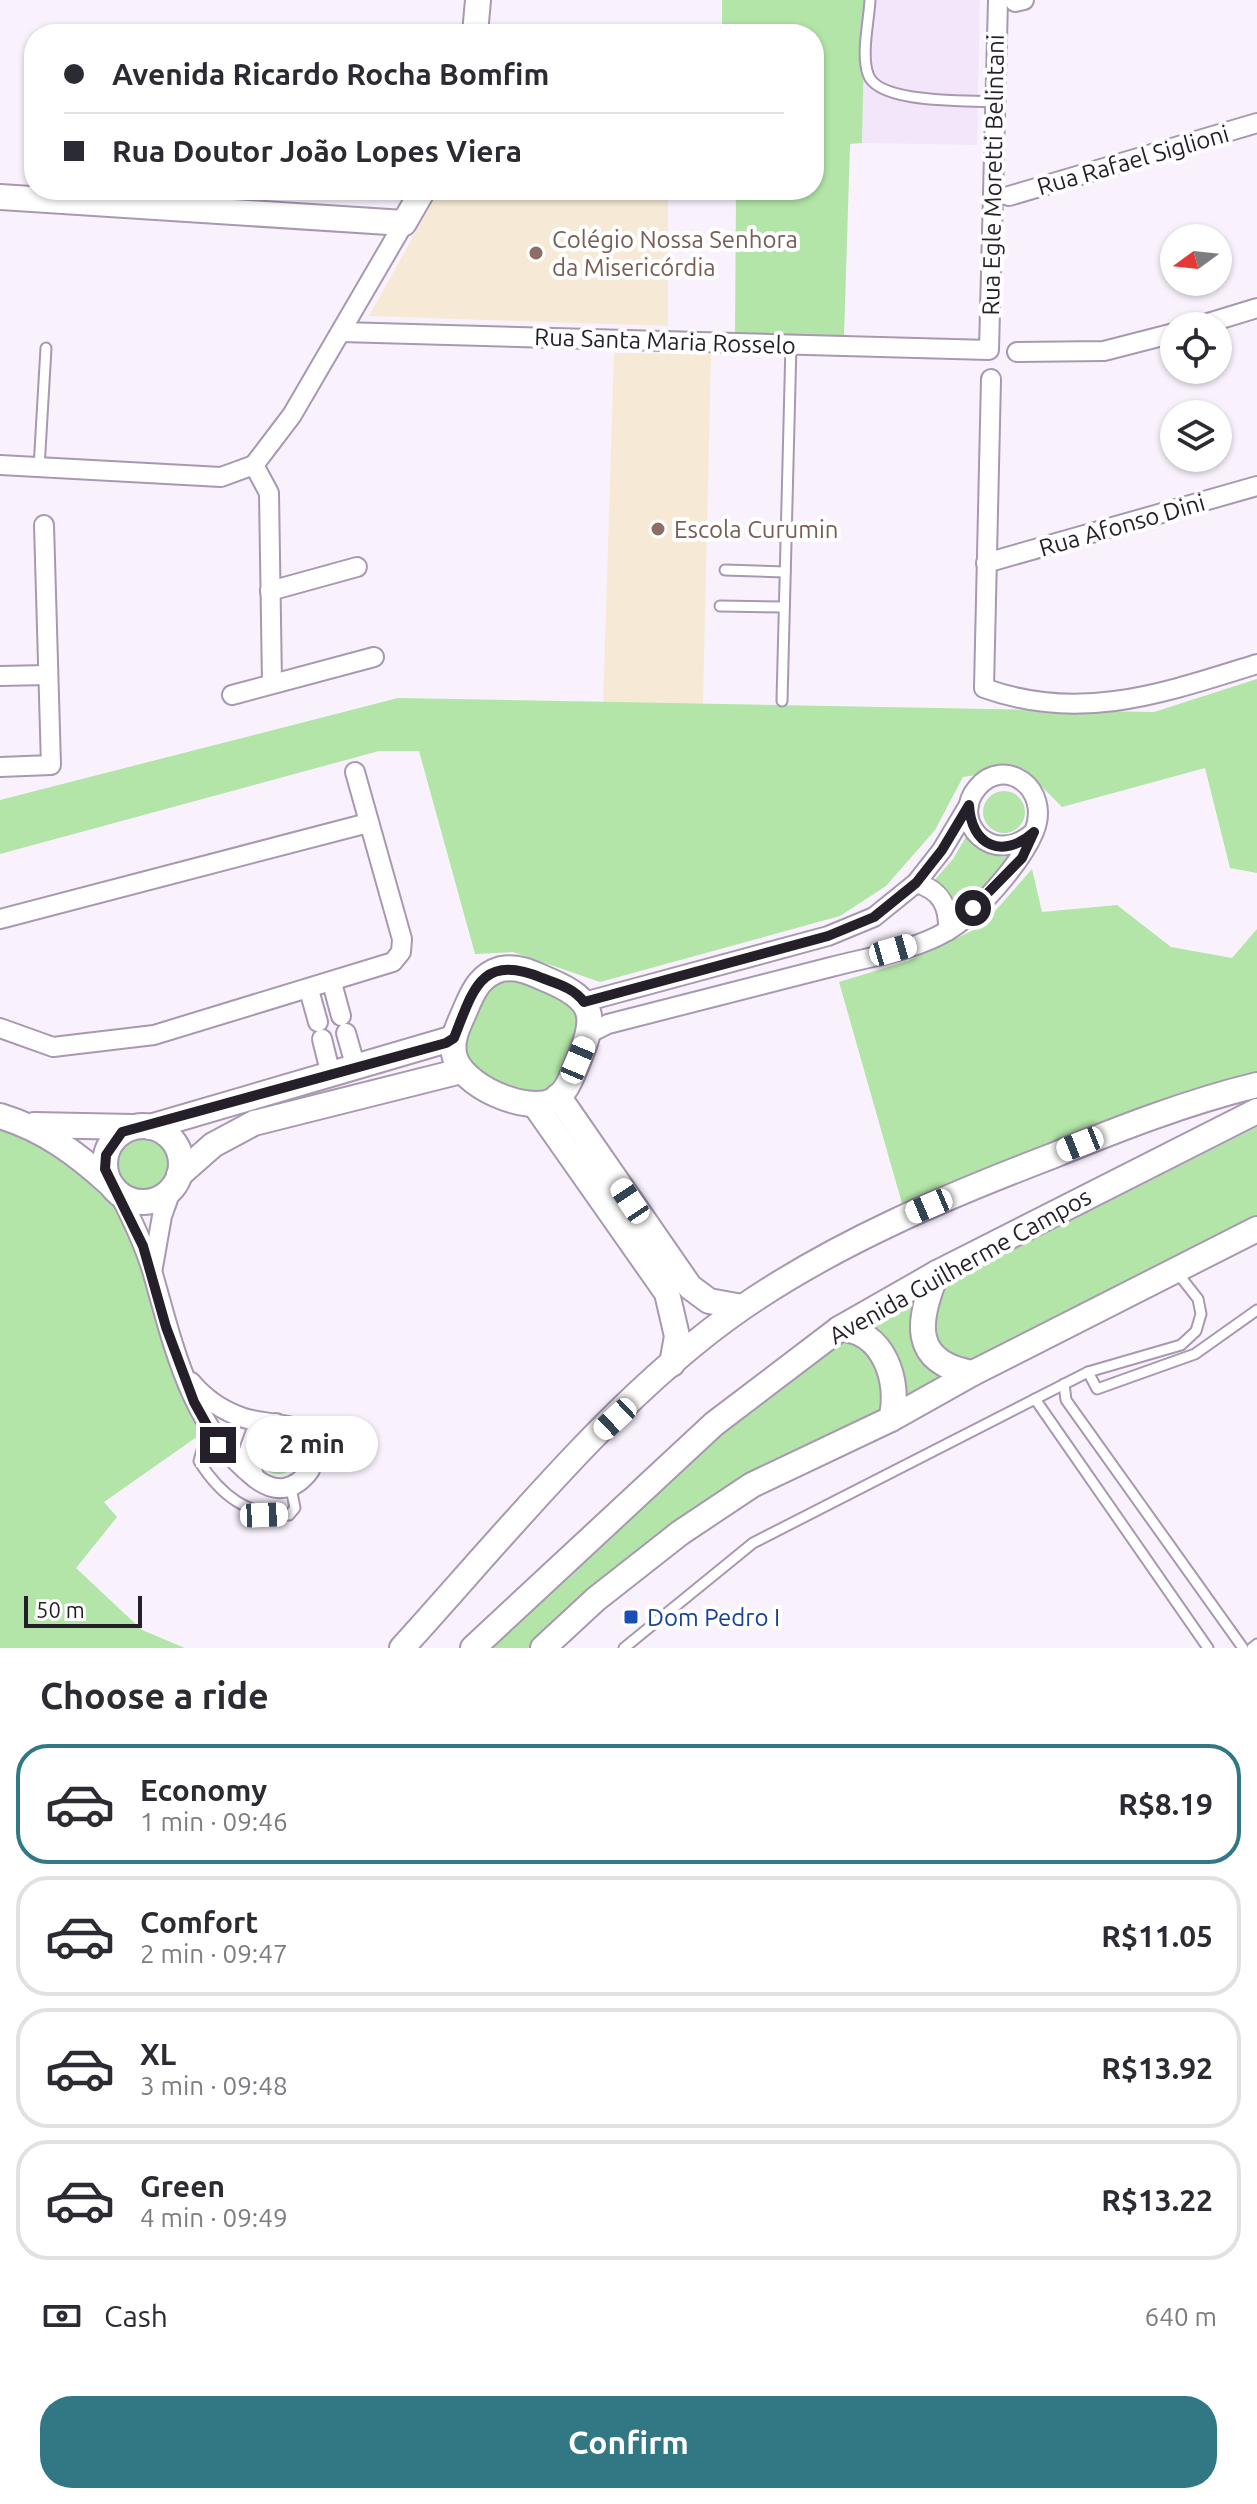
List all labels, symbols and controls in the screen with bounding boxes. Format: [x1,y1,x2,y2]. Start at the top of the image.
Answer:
street label: Rua Egle Moretti Belintani [977,34,1009,316]
text: Avenida Ricardo Rocha Bomfim [112,57,549,91]
street label: Rua Rafael Siglioni [1034,120,1232,200]
text: Rua Doutor João Lopes Viera [112,134,522,168]
north arrow [1160,224,1232,296]
map controls [1160,224,1232,472]
place label: Colégio Nossa Senhora da Misericórdia [552,226,798,281]
marker: Colégio Nossa Senhora da Misericórdia [527,244,545,262]
button: locate [1160,312,1232,384]
street label: Rua Santa Maria Rosselo [534,323,796,359]
button: layers [1160,400,1232,472]
street label: Rua Afonso Dini [1036,488,1208,562]
place label: Escola Curumin [674,516,838,543]
marker: Escola Curumin [649,520,667,538]
route start [955,890,991,926]
car [867,932,919,968]
car [558,1033,598,1087]
car [1053,1124,1107,1164]
car [607,1174,653,1228]
street label: Avenida Guilherme Campos [824,1183,1096,1349]
car [902,1186,956,1226]
car [589,1394,641,1444]
callout: 2 min [246,1417,378,1473]
route end [200,1427,236,1463]
text: 2 min [279,1429,345,1458]
car [240,1502,288,1528]
scale bar [24,1592,142,1628]
text: 50 m [36,1597,85,1622]
place label: Dom Pedro I [647,1604,780,1631]
marker: Dom Pedro I [622,1608,640,1626]
text: Choose a ride [40,1675,269,1716]
icon: car [44,1768,116,1840]
text: Economy [140,1773,267,1807]
text: R$8.19 [1118,1787,1213,1821]
text: 1 min · 09:46 [140,1807,288,1836]
icon: car [44,1900,116,1972]
text: Comfort [140,1905,258,1939]
text: R$11.05 [1101,1919,1213,1953]
text: 2 min · 09:47 [140,1939,288,1968]
icon: car [44,2032,116,2104]
text: XL [140,2037,176,2071]
text: R$13.92 [1101,2051,1213,2085]
text: 3 min · 09:48 [140,2071,288,2100]
icon: car [44,2164,116,2236]
text: Green [140,2169,225,2203]
text: R$13.22 [1101,2183,1213,2217]
text: 4 min · 09:49 [140,2203,288,2232]
icon: cash [40,2294,84,2338]
text: Cash [104,2299,168,2333]
text: 640 m [1145,2302,1217,2331]
button: Confirm [40,2396,1217,2488]

